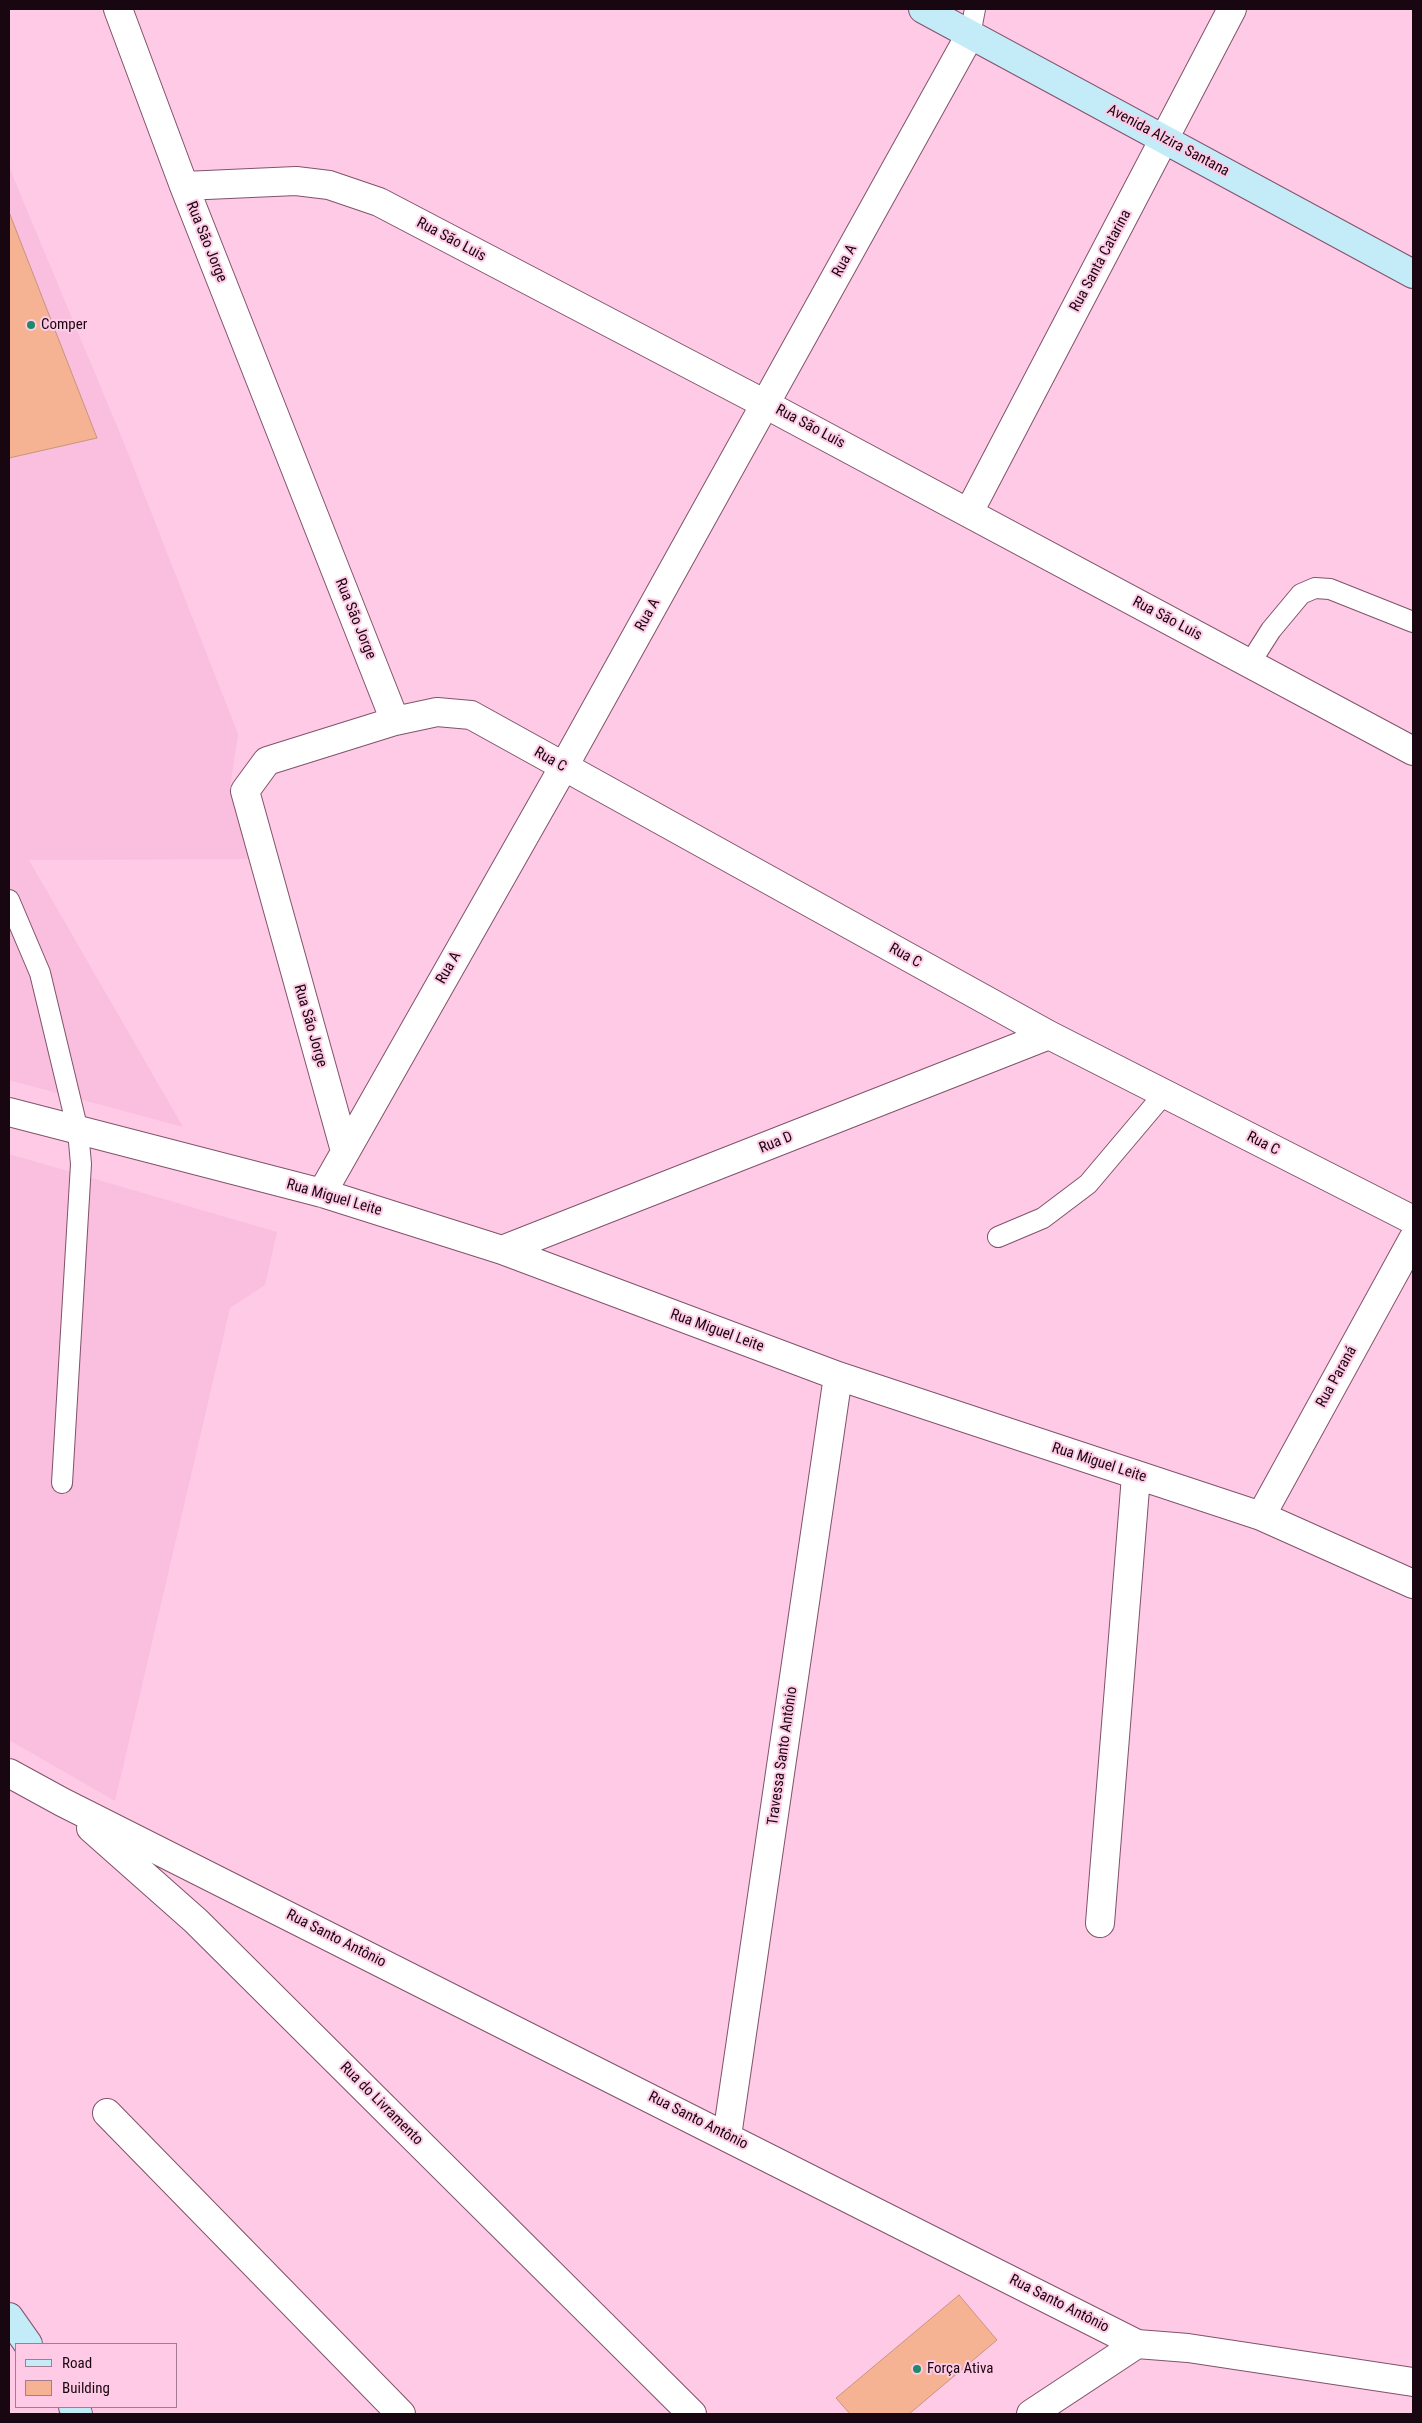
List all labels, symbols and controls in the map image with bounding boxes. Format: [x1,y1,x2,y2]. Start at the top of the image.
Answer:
street label: Avenida Alzira Santana [1104,101,1232,181]
street label: Rua São Jorge [182,199,230,285]
street label: Rua Santa Catarina [1067,207,1135,315]
street label: Rua São Luis [413,214,489,266]
street label: Rua A [829,242,861,280]
place label: Comper [41,316,87,334]
marker: Comper [25,319,37,331]
street label: Rua São Luis [772,401,848,453]
street label: Rua São Jorge [331,576,379,662]
street label: Rua São Luis [1129,593,1205,645]
street label: Rua A [632,596,664,634]
street label: Rua C [531,744,569,776]
street label: Rua C [886,940,924,972]
street label: Rua A [433,949,465,987]
street label: Rua São Jorge [290,982,330,1070]
street label: Rua D [757,1128,795,1158]
street label: Rua C [1244,1128,1282,1160]
street label: Rua Miguel Leite [284,1176,384,1220]
street label: Rua Miguel Leite [668,1306,766,1356]
street label: Rua Paraná [1313,1343,1361,1411]
street label: Rua Miguel Leite [1049,1439,1149,1487]
street label: Travessa Santo Antônio [764,1686,802,1826]
street label: Rua Santo Antônio [283,1906,389,1972]
street label: Rua do Livramento [336,2059,426,2149]
street label: Rua Santo Antônio [645,2088,751,2154]
street label: Rua Santo Antônio [1006,2271,1112,2337]
legend [15,2343,178,2408]
text: Road [62,2354,92,2372]
place label: Força Ativa [927,2360,993,2378]
marker: Força Ativa [911,2363,923,2375]
text: Building [62,2379,110,2397]

